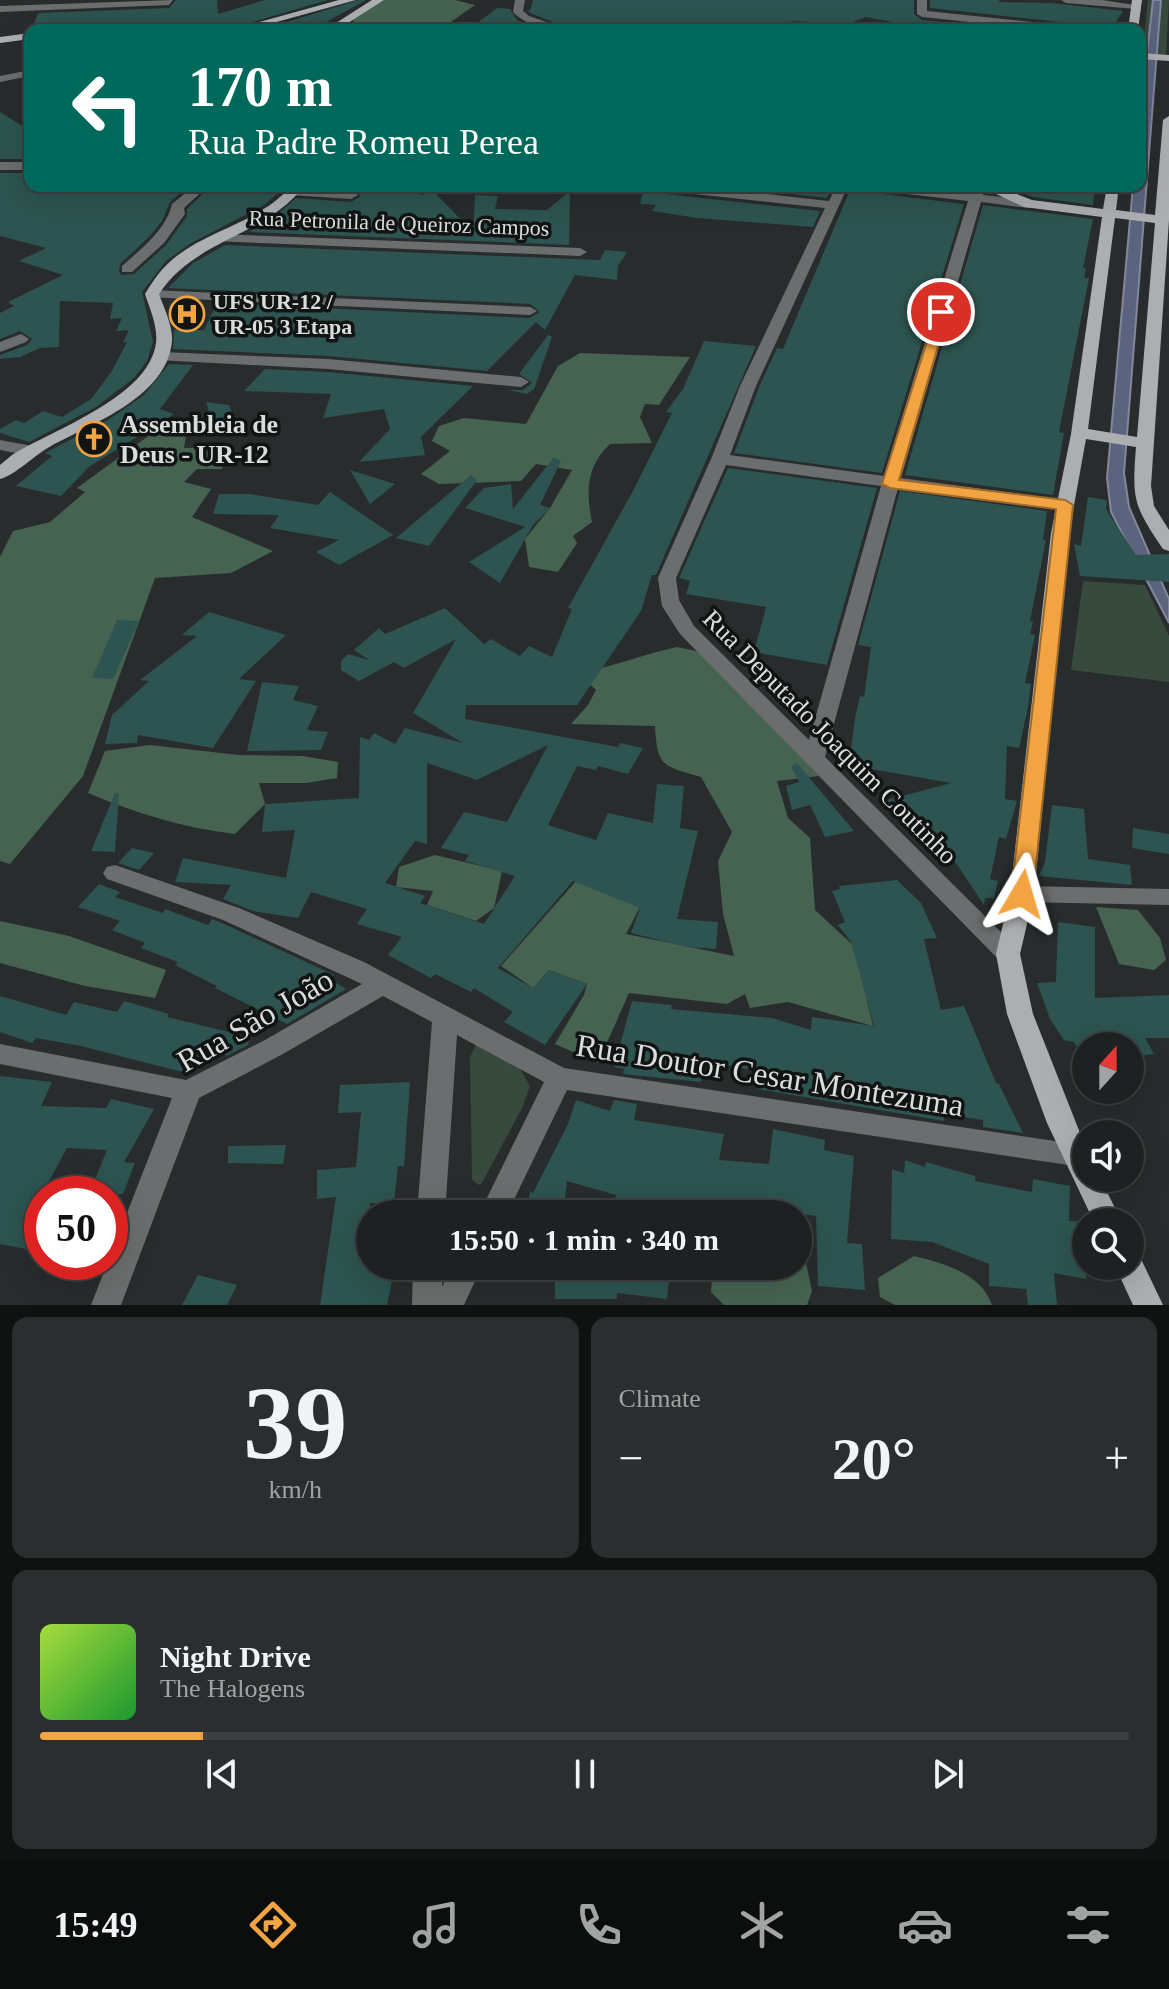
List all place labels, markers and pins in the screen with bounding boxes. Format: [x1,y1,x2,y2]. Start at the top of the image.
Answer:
pin [907,278,975,346]
place label: UFS UR-12 / UR-05 3 Etapa [213,289,352,339]
hospital icon: UFS UR-12 / UR-05 3 Etapa [168,295,206,333]
place label: Assembleia de Deus - UR-12 [120,410,278,469]
church icon: Assembleia de Deus - UR-12 [75,420,113,458]

